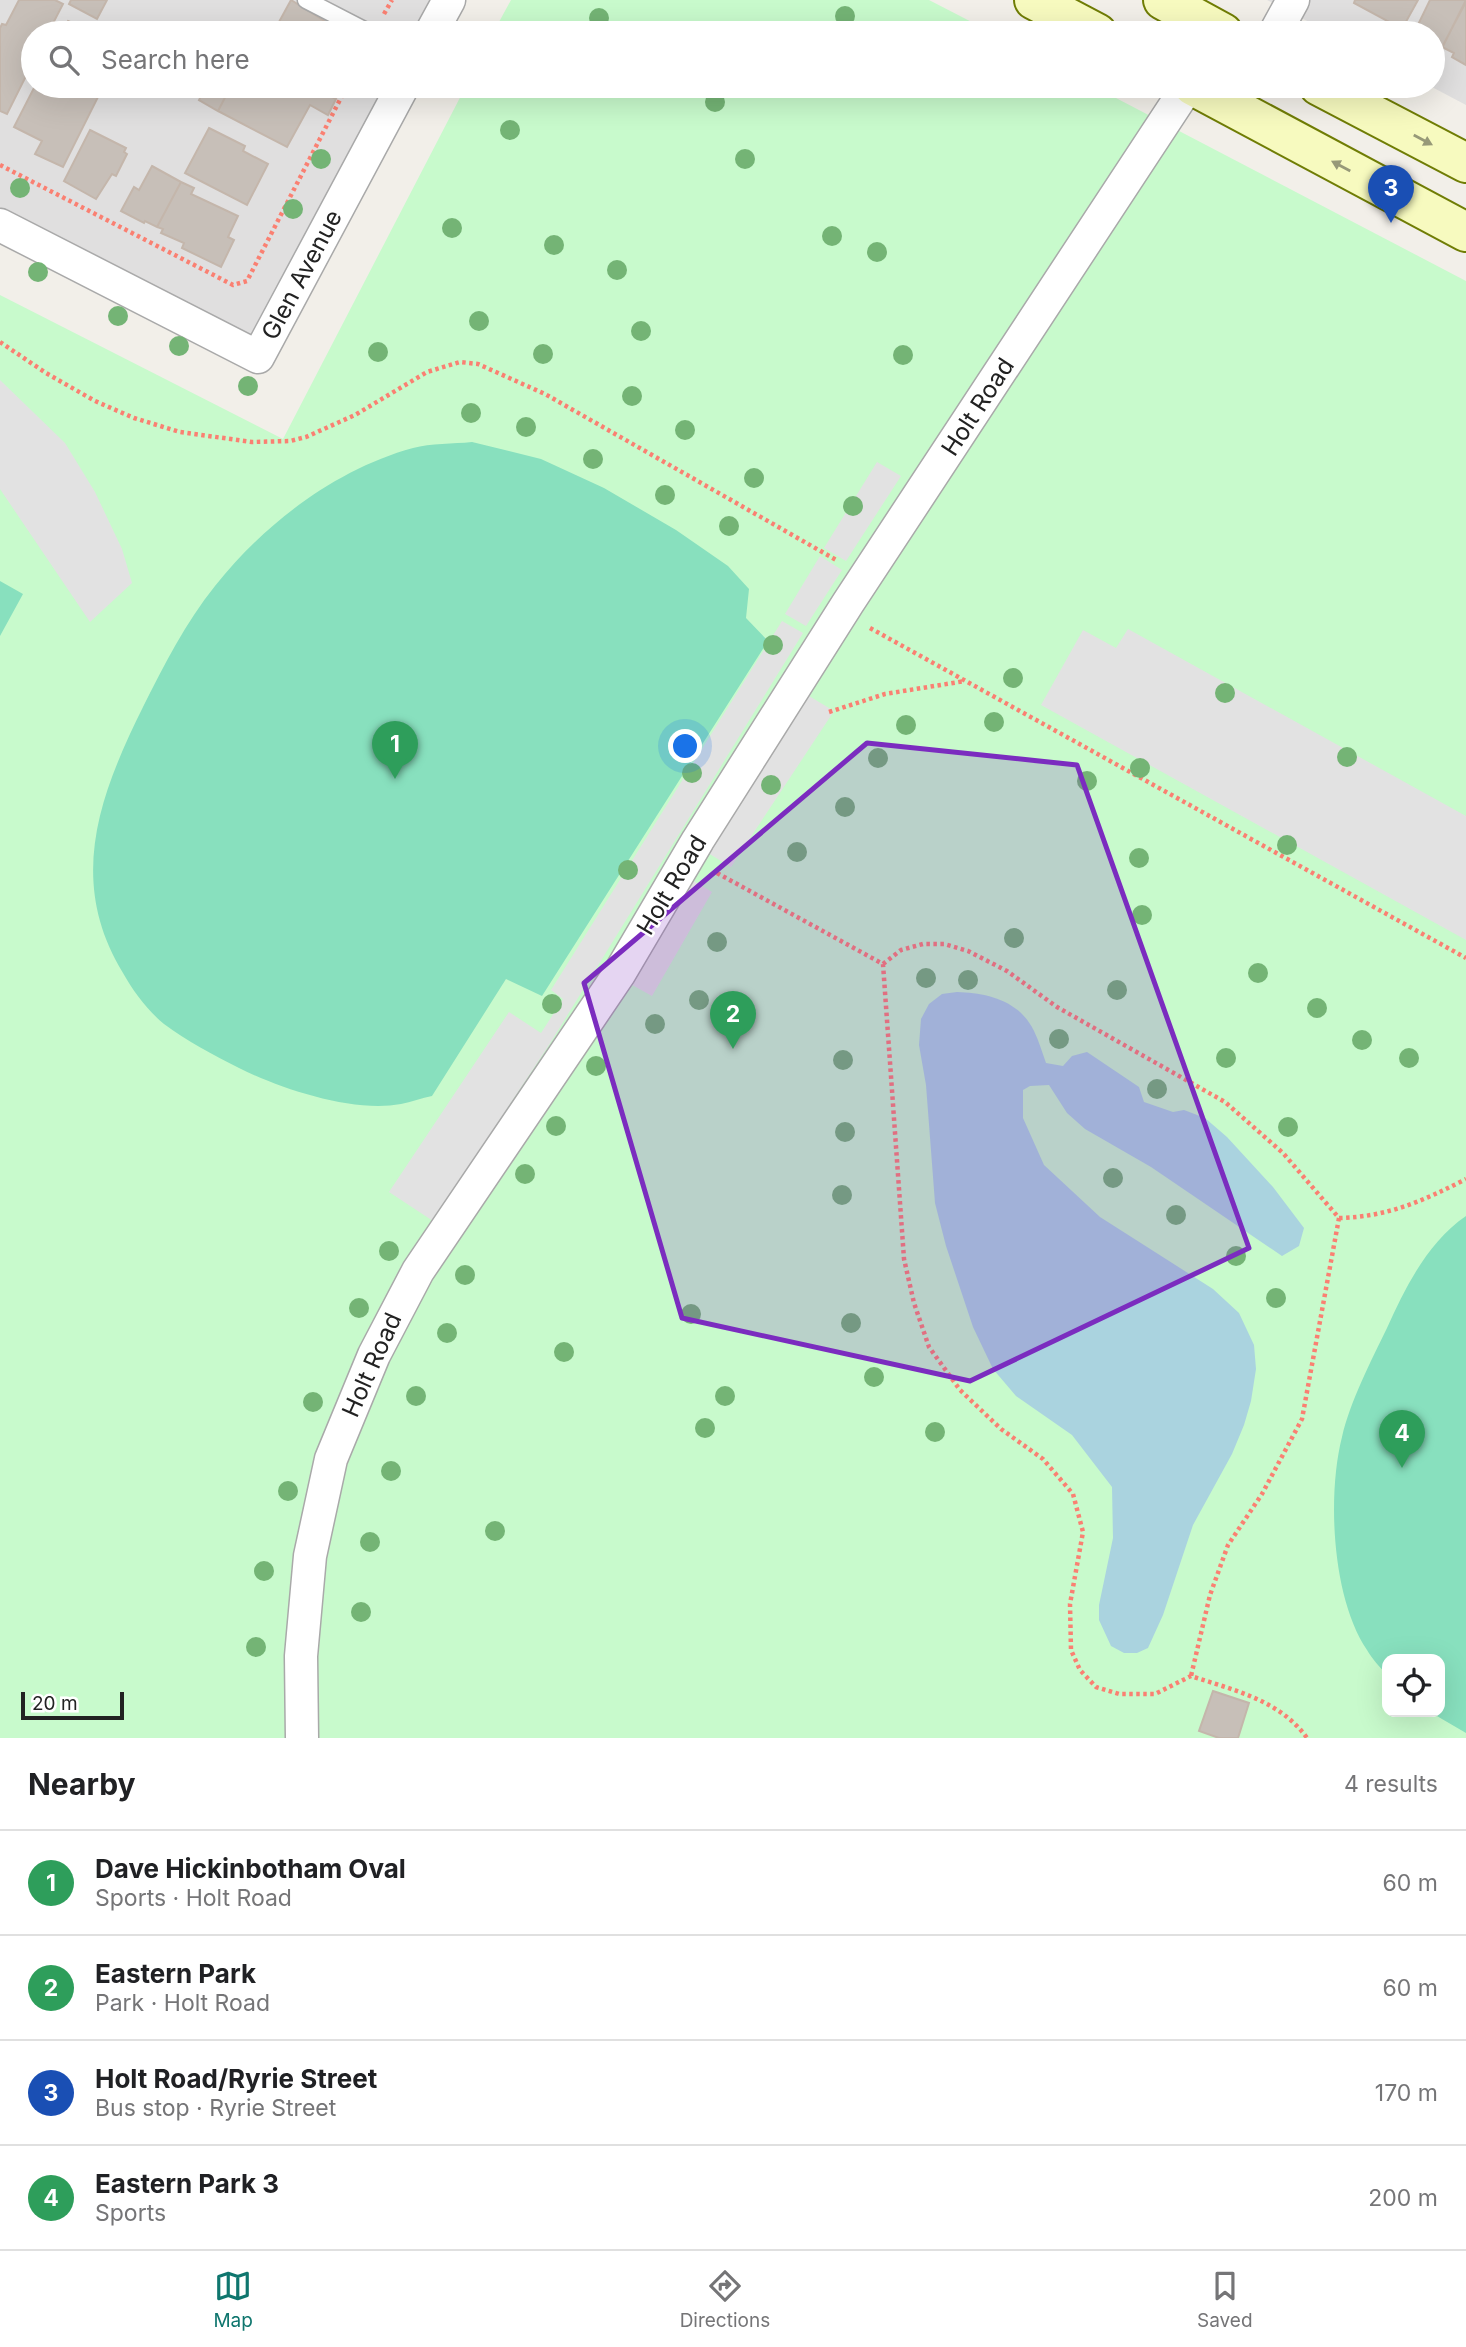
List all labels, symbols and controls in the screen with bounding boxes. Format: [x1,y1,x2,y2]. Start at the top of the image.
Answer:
search box [21,21,1445,98]
icon: search [45,41,83,79]
text: Search here [101,44,250,75]
one-way arrow [1413,135,1433,146]
one-way arrow [1331,160,1351,172]
pin: 3 [1368,165,1414,223]
street label: Glen Avenue [255,205,348,345]
street label: Holt Road [935,352,1020,461]
pin: 1 [372,721,418,779]
your location [668,729,702,763]
street label: Holt Road [631,830,713,940]
pin: 2 [710,991,756,1049]
street label: Holt Road [336,1308,407,1421]
pin: 4 [1379,1410,1425,1468]
map controls [1382,1654,1445,1717]
button: locate [1382,1654,1445,1717]
scale bar [21,1689,124,1721]
text: 20 m [32,1692,78,1715]
text: Nearby [28,1766,136,1802]
text: 4 results [1344,1770,1438,1798]
text: Dave Hickinbotham Oval [95,1853,406,1884]
text: 1 [46,1869,56,1897]
text: 60 m [1383,1869,1438,1897]
text: Sports · Holt Road [95,1884,292,1912]
text: Eastern Park [95,1958,256,1989]
text: 2 [44,1974,58,2002]
text: 60 m [1383,1974,1438,2002]
text: Park · Holt Road [95,1989,270,2017]
text: Holt Road/Ryrie Street [95,2063,377,2094]
text: 3 [44,2079,58,2107]
text: 170 m [1375,2079,1438,2107]
text: Bus stop · Ryrie Street [95,2094,336,2122]
text: Eastern Park 3 [95,2168,279,2199]
text: 4 [43,2184,59,2212]
text: 200 m [1368,2184,1438,2212]
text: Sports [95,2199,166,2227]
tab: Map [213,2267,253,2332]
tab: Directions [680,2267,770,2332]
tab: Saved [1197,2267,1253,2332]

